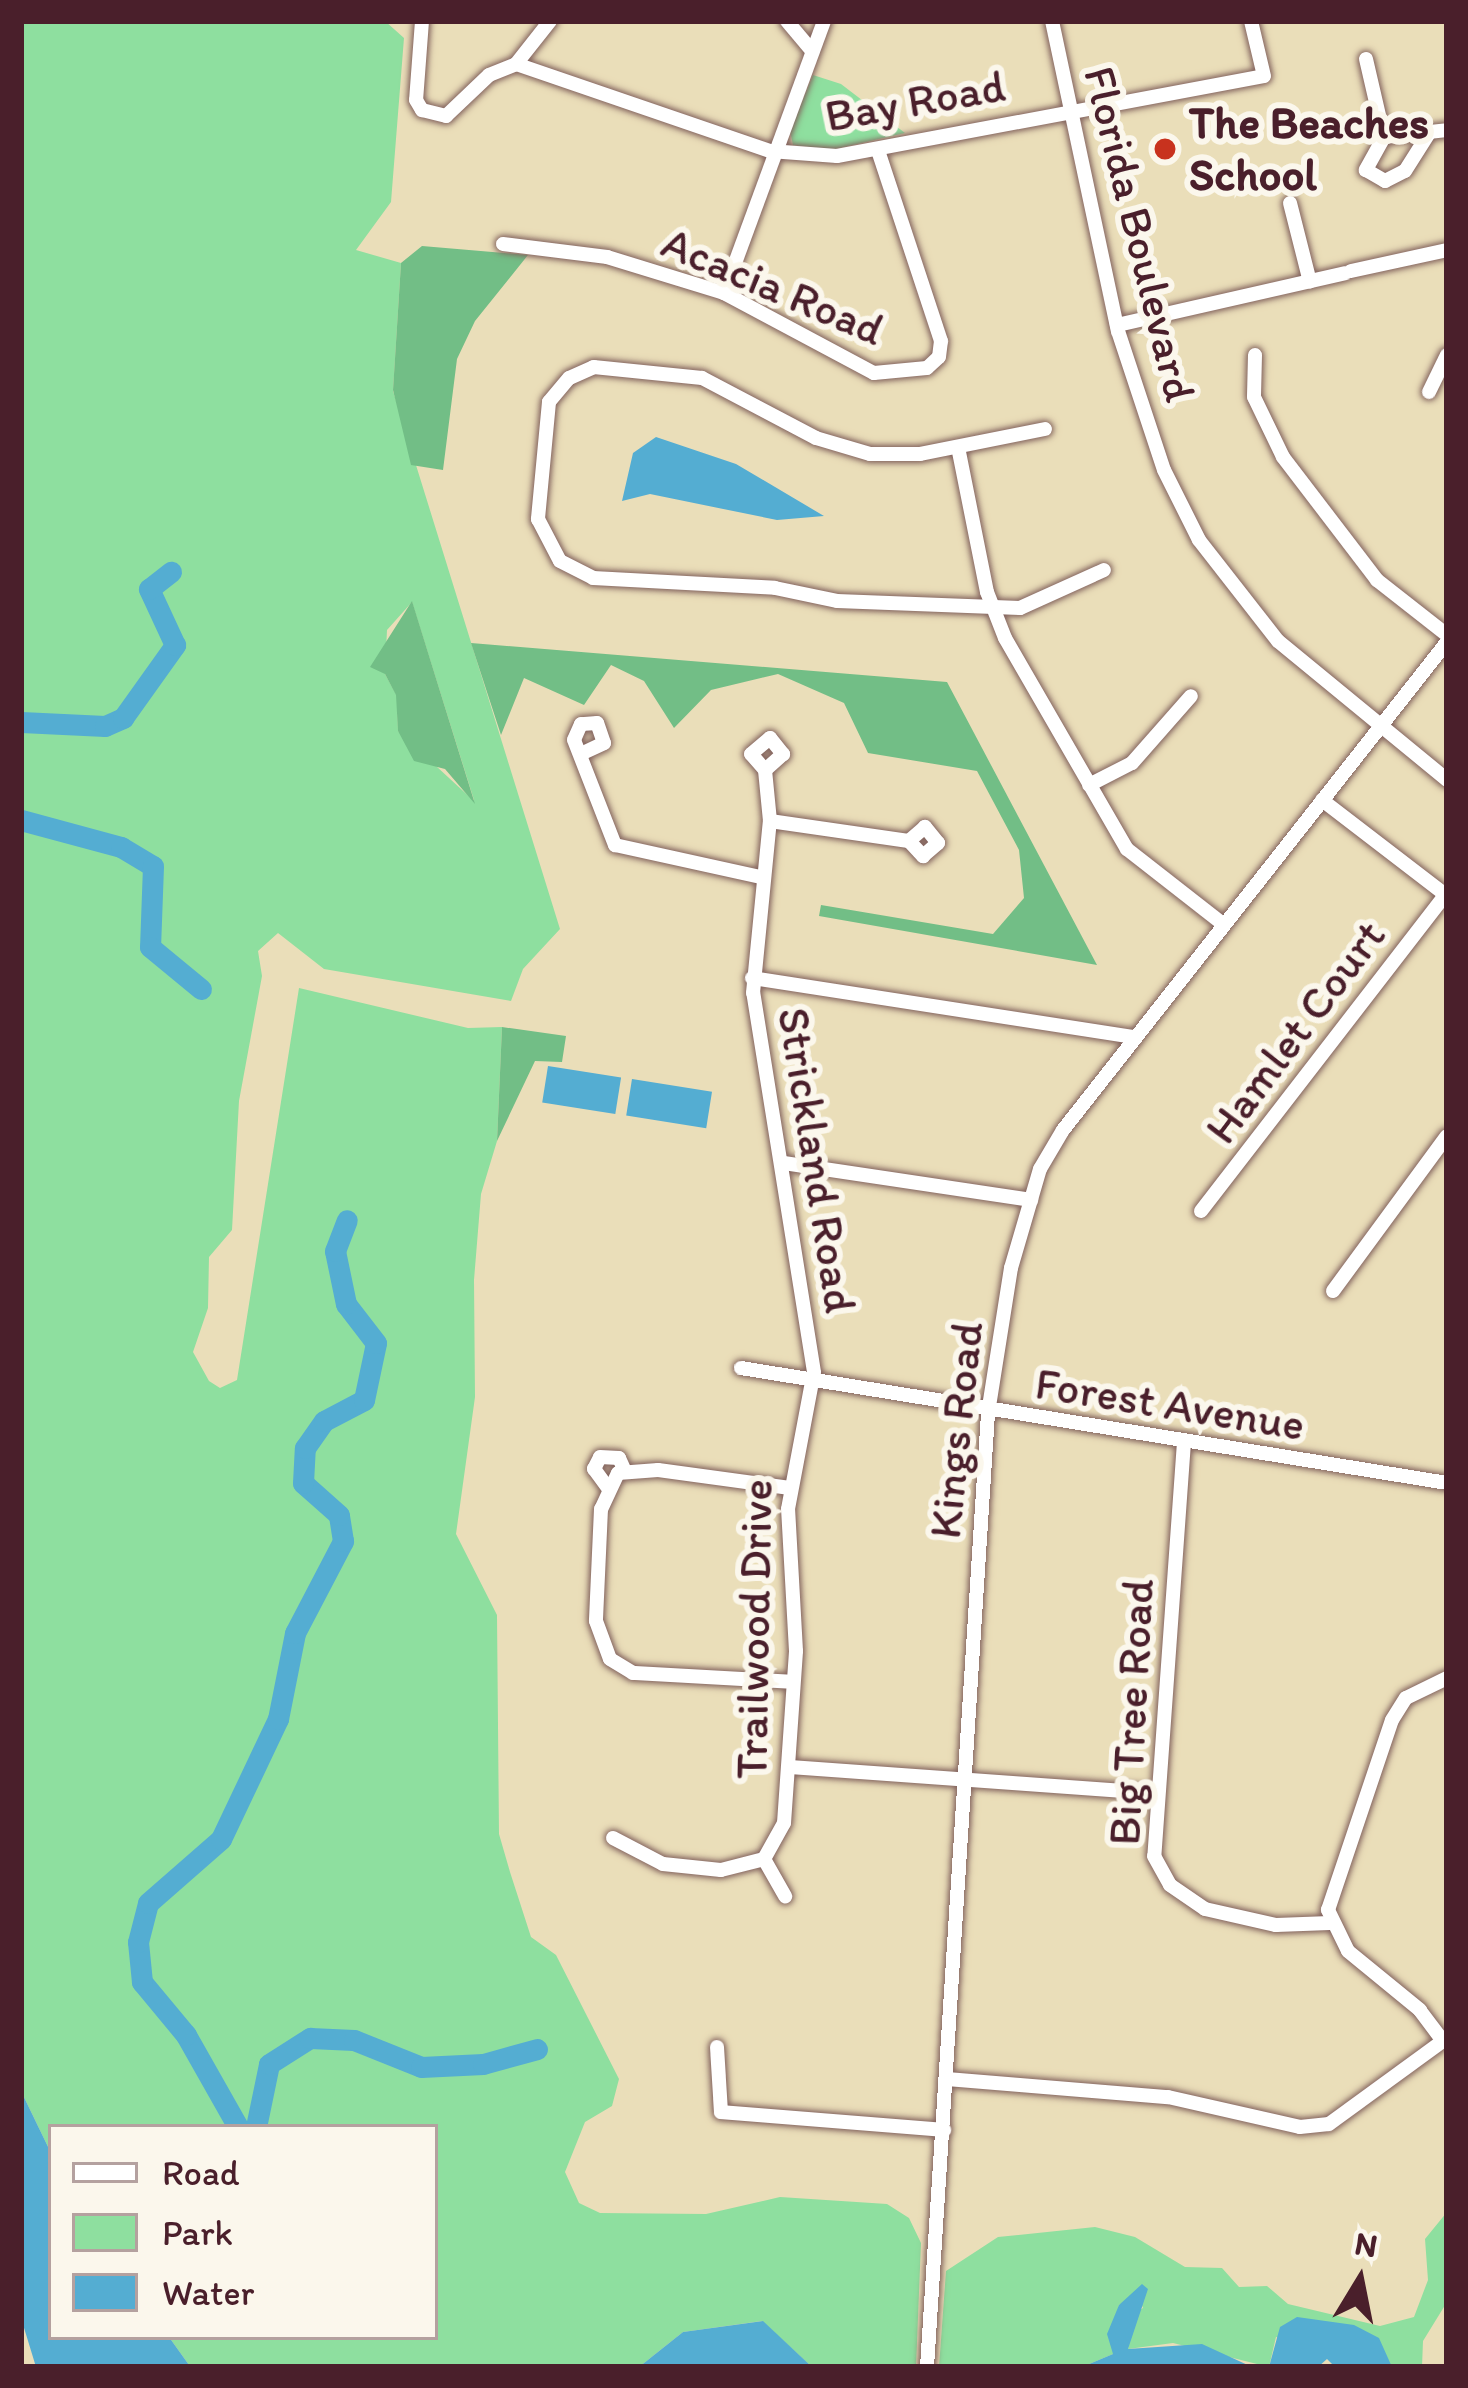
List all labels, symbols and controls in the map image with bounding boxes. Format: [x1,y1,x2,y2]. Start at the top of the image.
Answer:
street label: Bay Road [822,59,1008,143]
street label: Florida Boulevard [1072,61,1208,407]
place label: The Beaches School [1189,96,1429,202]
marker: The Beaches School [1152,136,1178,162]
street label: Acacia Road [654,215,892,357]
street label: Hamlet Court [1194,910,1396,1154]
street label: Strickland Road [766,1004,868,1316]
street label: Kings Road [918,1320,994,1540]
street label: Forest Avenue [1032,1356,1308,1452]
street label: Trailwood Drive [724,1478,784,1780]
street label: Big Tree Road [1097,1579,1165,1845]
legend [48,2124,438,2340]
text: Road [162,2151,240,2194]
text: Park [162,2211,233,2254]
north arrow [1300,2220,1420,2340]
text: N [1352,2223,1381,2265]
text: Water [162,2271,254,2314]

